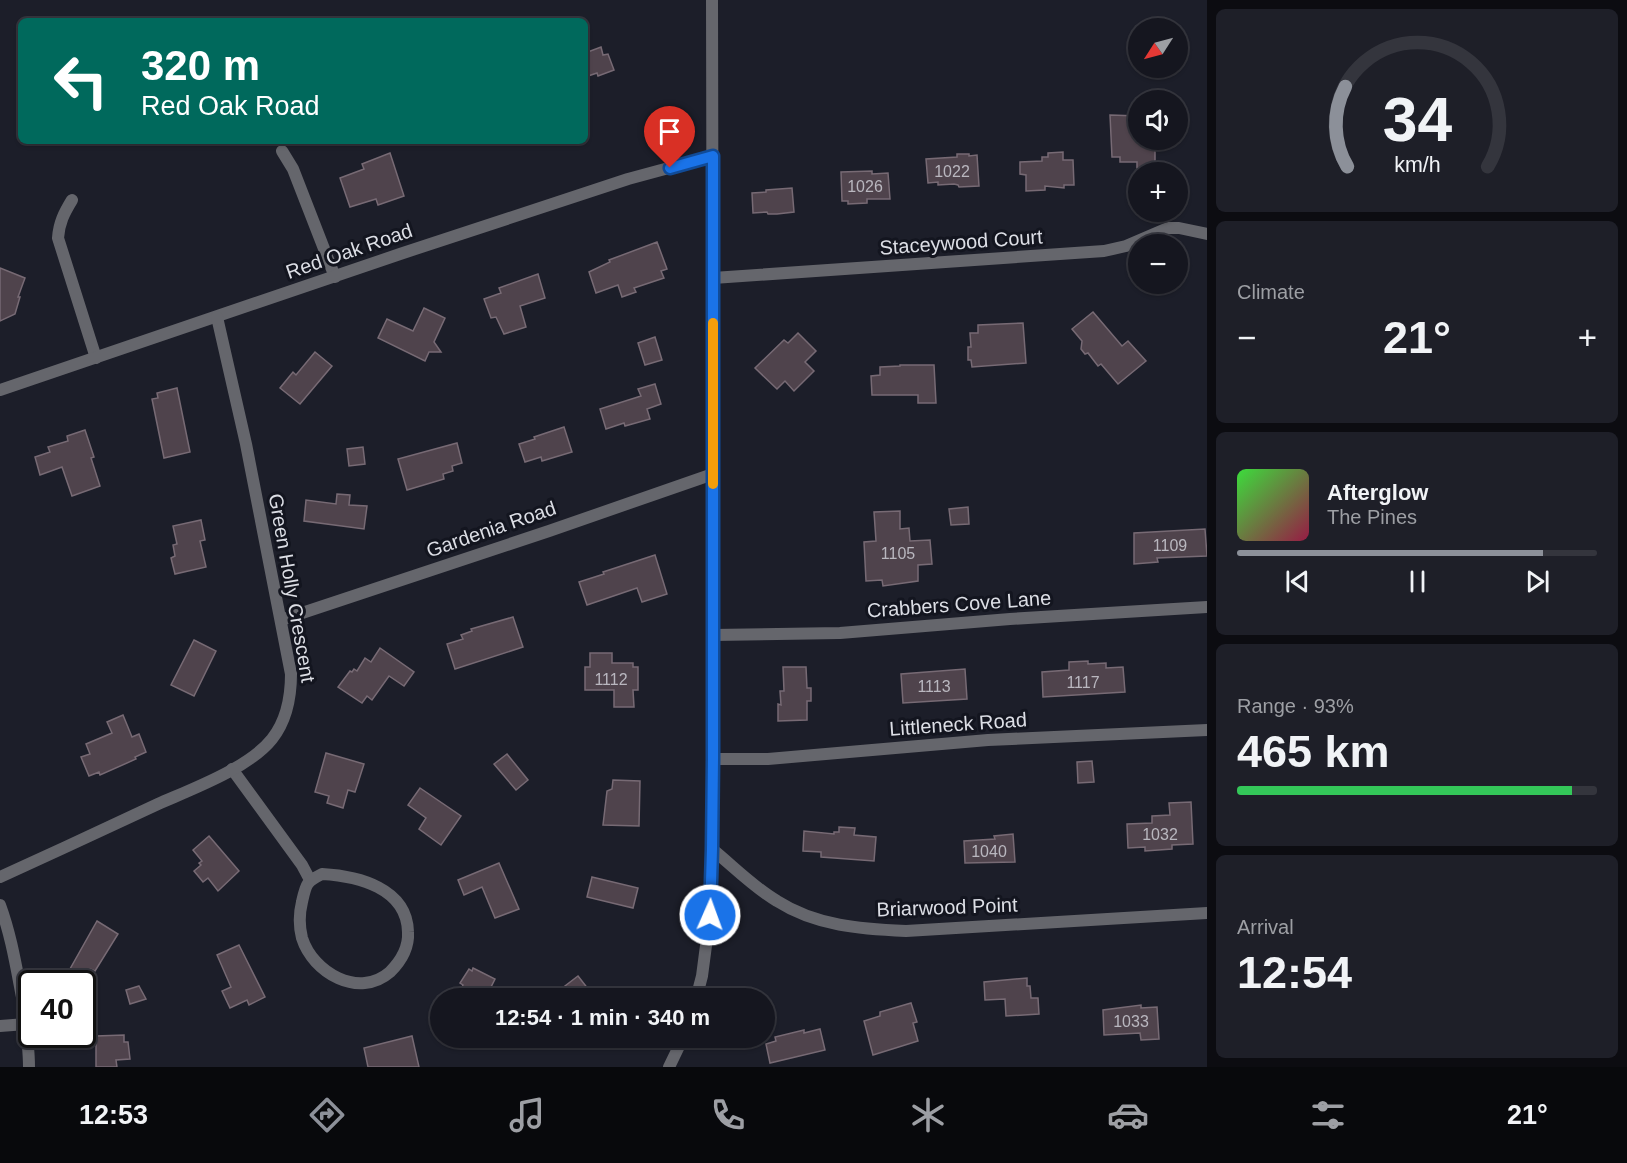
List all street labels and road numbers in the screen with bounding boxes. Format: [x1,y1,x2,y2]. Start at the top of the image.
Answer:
street label: Red Oak Road [283,219,415,283]
street label: Staceywood Court [879,225,1044,259]
street label: Green Holly Crescent [265,492,320,684]
street label: Gardenia Road [423,497,559,561]
street label: Crabbers Cove Lane [866,587,1052,621]
street label: Littleneck Road [888,708,1028,740]
street label: Briarwood Point [876,894,1018,920]

